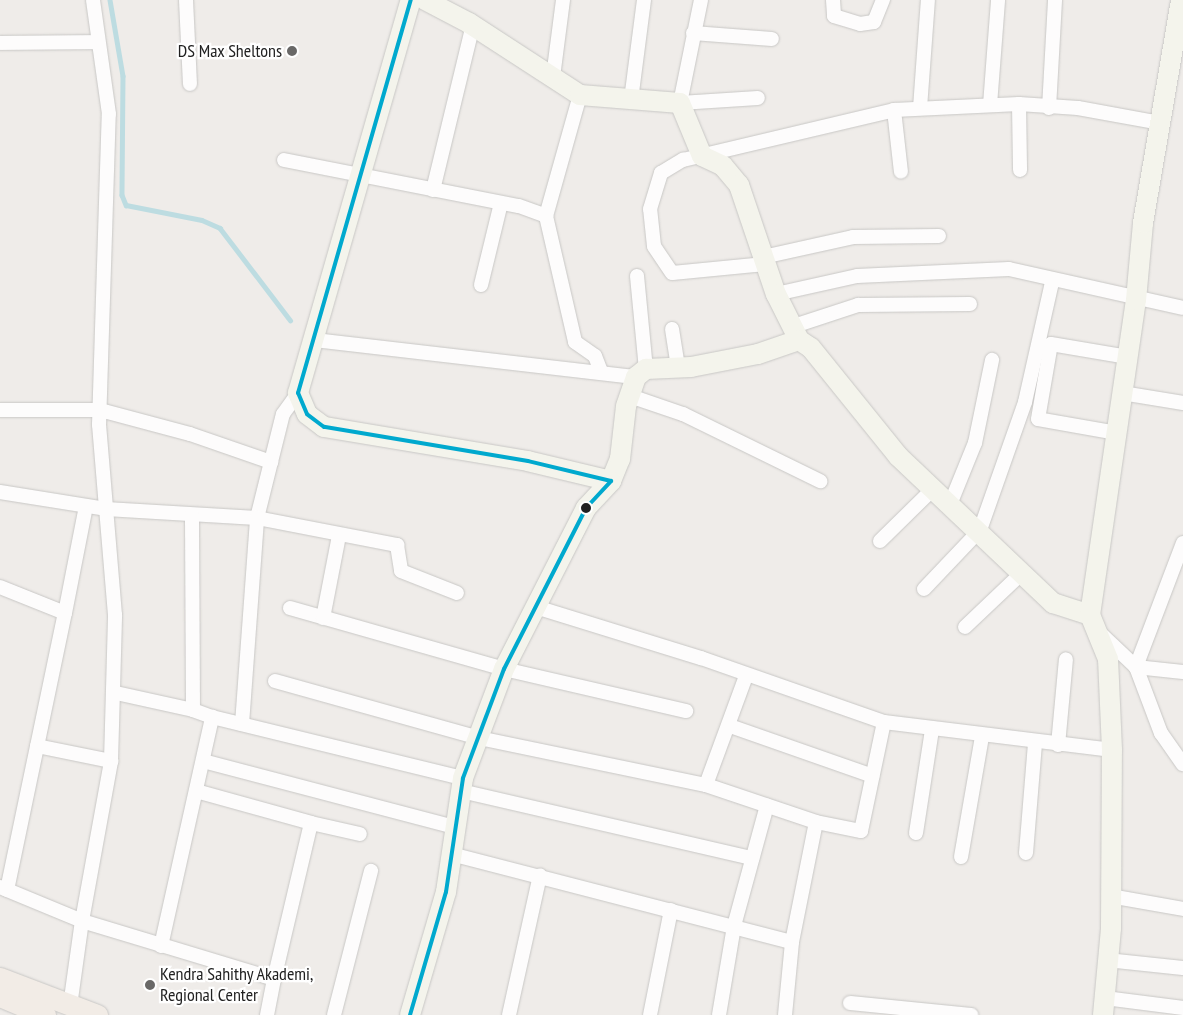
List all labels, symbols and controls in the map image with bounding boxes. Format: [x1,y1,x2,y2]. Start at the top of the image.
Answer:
place label: DS Max Sheltons [177,40,282,62]
marker: DS Max Sheltons [286,45,298,57]
unlabelled marker [581,503,591,513]
place label: Kendra Sahithy Akademi, Regional Center [160,964,314,1006]
marker: Kendra Sahithy Akademi, Regional Center [144,979,156,991]

